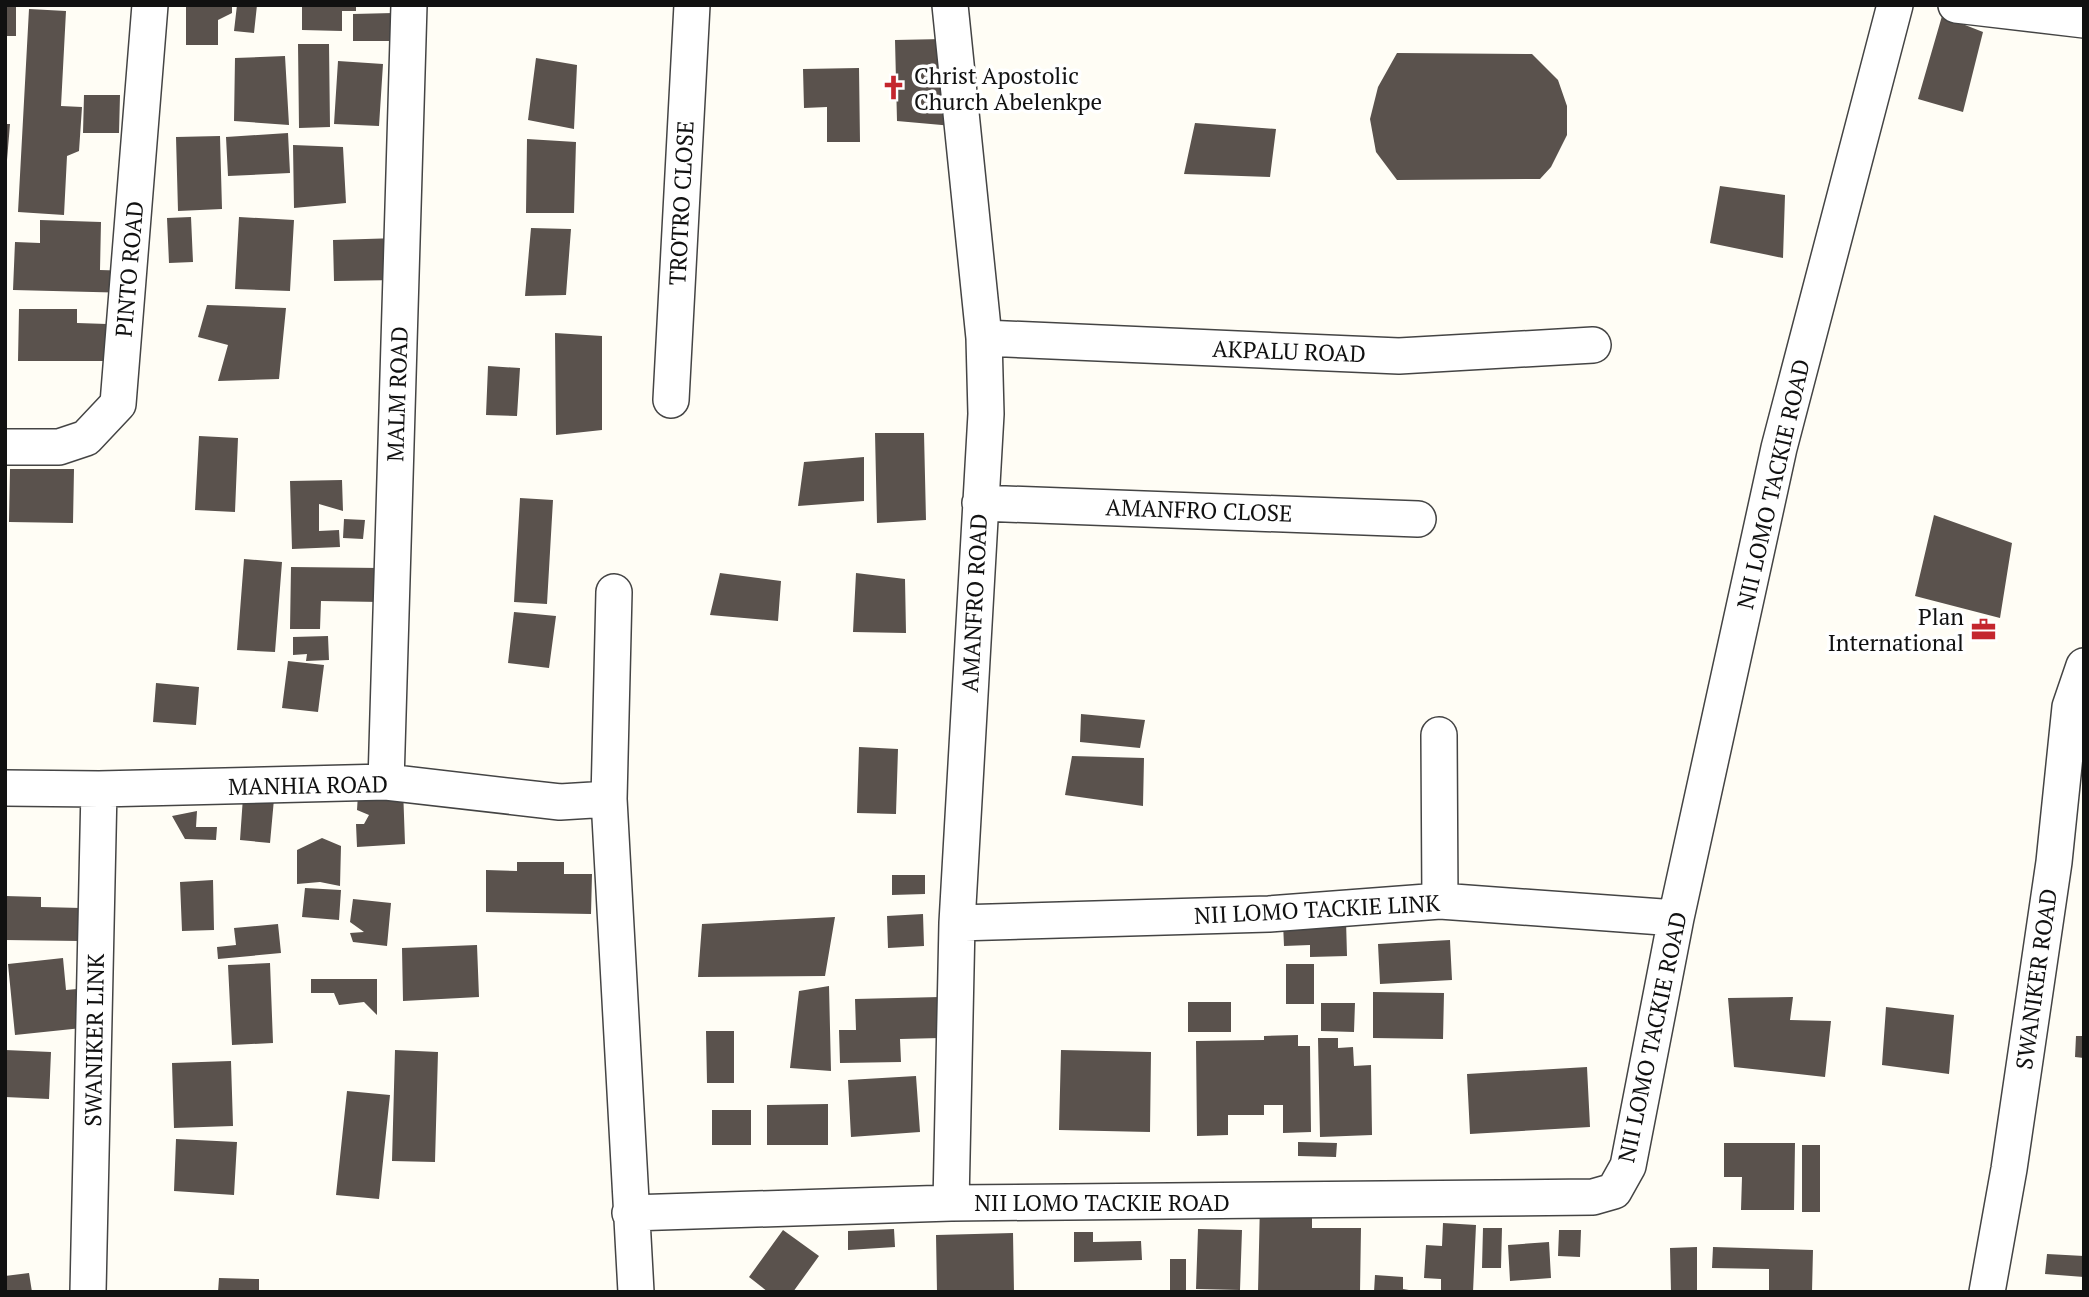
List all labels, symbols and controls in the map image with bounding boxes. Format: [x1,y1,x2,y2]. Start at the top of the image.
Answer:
place label: Christ Apostolic Church Abelenkpe [914,60,1102,117]
church icon: Christ Apostolic Church Abelenkpe [880,74,908,102]
street label: TROTRO CLOSE [661,120,701,286]
street label: PINTO ROAD [108,200,150,338]
street label: MALM ROAD [379,326,415,462]
street label: AKPALU ROAD [1212,333,1366,369]
street label: NII LOMO TACKIE ROAD [1729,356,1817,612]
street label: AMANFRO CLOSE [1105,491,1293,529]
street label: AMANFRO ROAD [954,513,994,693]
place label: Plan International [1828,601,1964,658]
office icon: Plan International [1970,615,1998,643]
street label: MANHIA ROAD [228,768,388,802]
street label: SWANIKER ROAD [2008,886,2064,1072]
street label: NII LOMO TACKIE LINK [1193,887,1441,931]
street label: NII LOMO TACKIE ROAD [1610,909,1694,1165]
street label: SWANIKER LINK [77,953,111,1127]
street label: NII LOMO TACKIE ROAD [974,1187,1230,1218]

